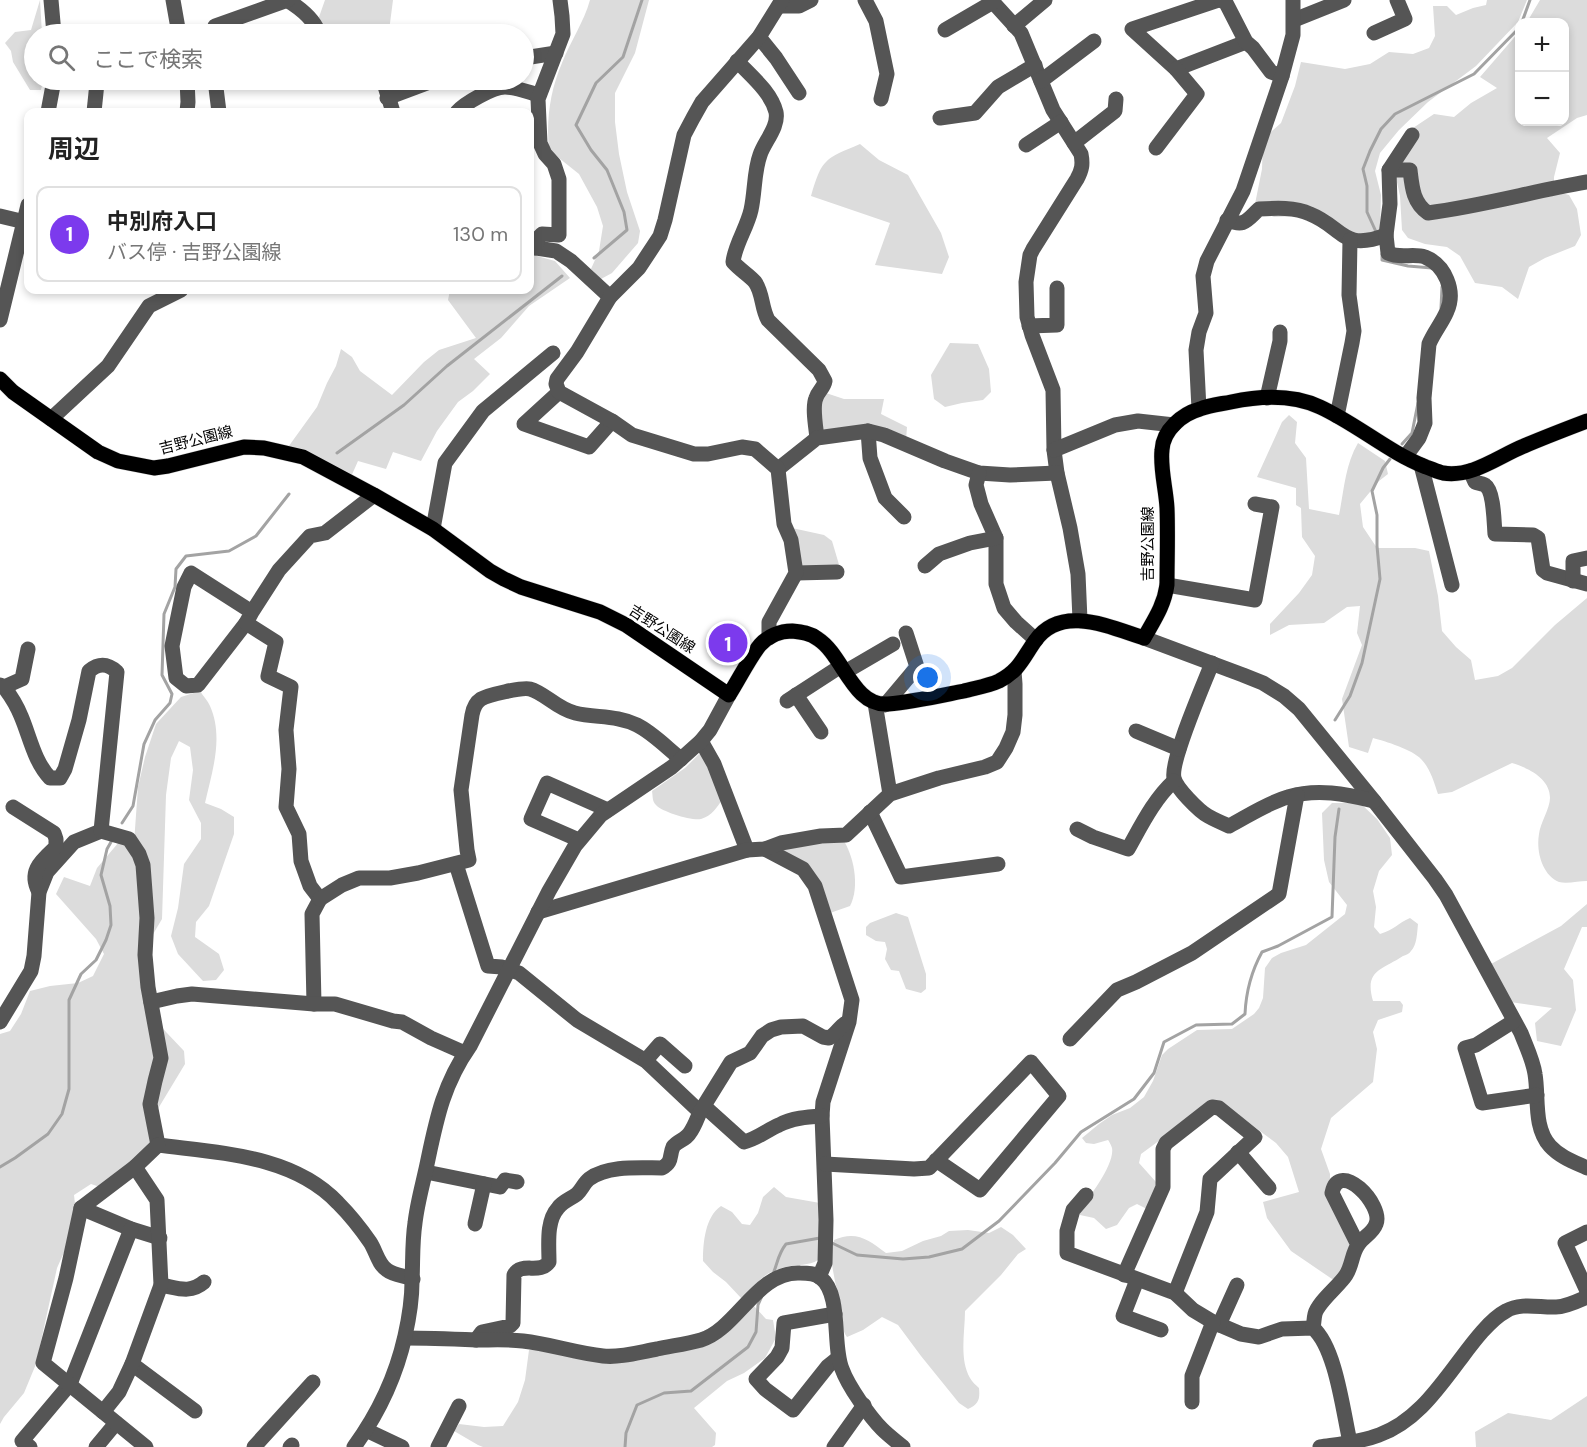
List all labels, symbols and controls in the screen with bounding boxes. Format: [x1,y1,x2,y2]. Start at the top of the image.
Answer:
map controls [1515,18,1569,126]
button: + [1515,18,1569,72]
search box [24,24,534,90]
icon: search [45,41,78,74]
text: ここで検索 [93,45,203,74]
button: − [1515,72,1569,126]
text: 周辺 [48,132,100,166]
text: 中別府入口 [107,207,217,236]
text: 1 [66,221,73,247]
text: 130 m [453,221,508,247]
text: バス停 · 吉野公園線 [107,239,282,265]
street label: 吉野公園線 [157,421,235,459]
street label: 吉野公園線 [1138,506,1158,582]
street label: 吉野公園線 [625,600,699,658]
pin: 1 [708,620,748,666]
your location [913,663,942,692]

